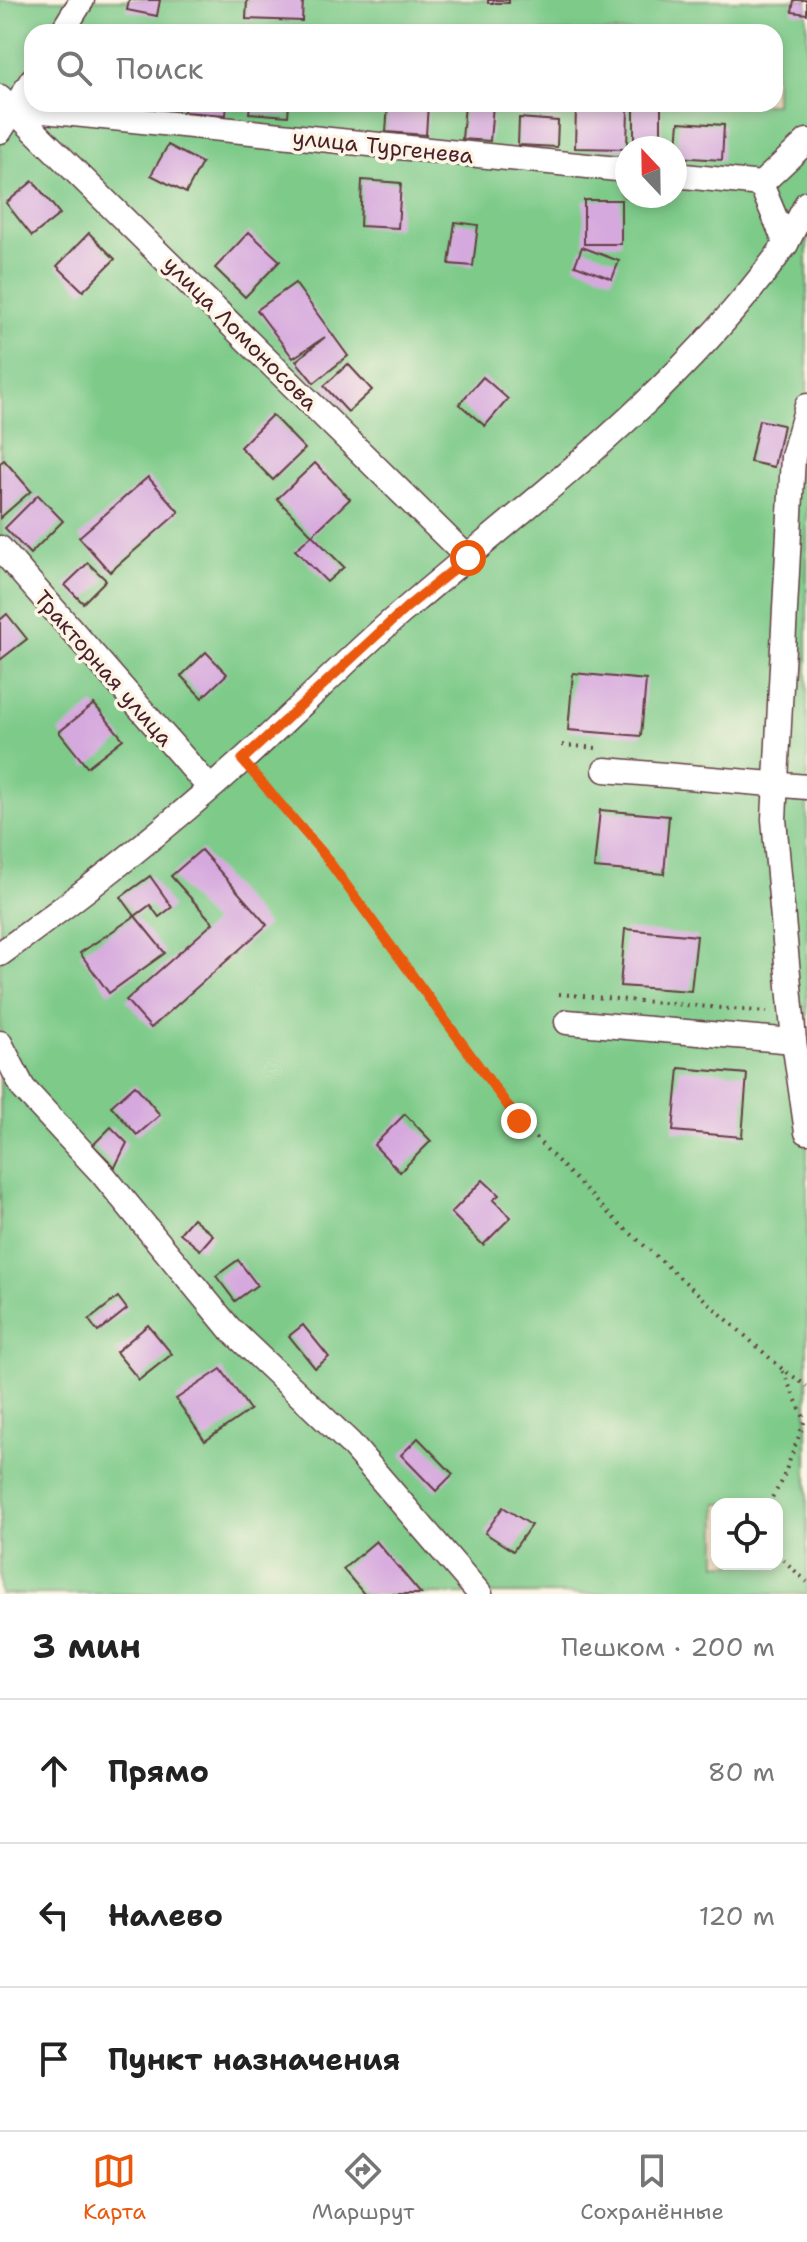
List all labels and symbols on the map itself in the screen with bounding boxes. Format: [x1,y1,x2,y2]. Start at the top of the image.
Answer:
street label: улица Тургенева [291,123,475,170]
north arrow [615,136,687,208]
street label: улица Ломоносова [157,250,324,417]
route start [450,540,486,576]
street label: Тракторная улица [28,584,180,753]
route end [501,1103,537,1139]

